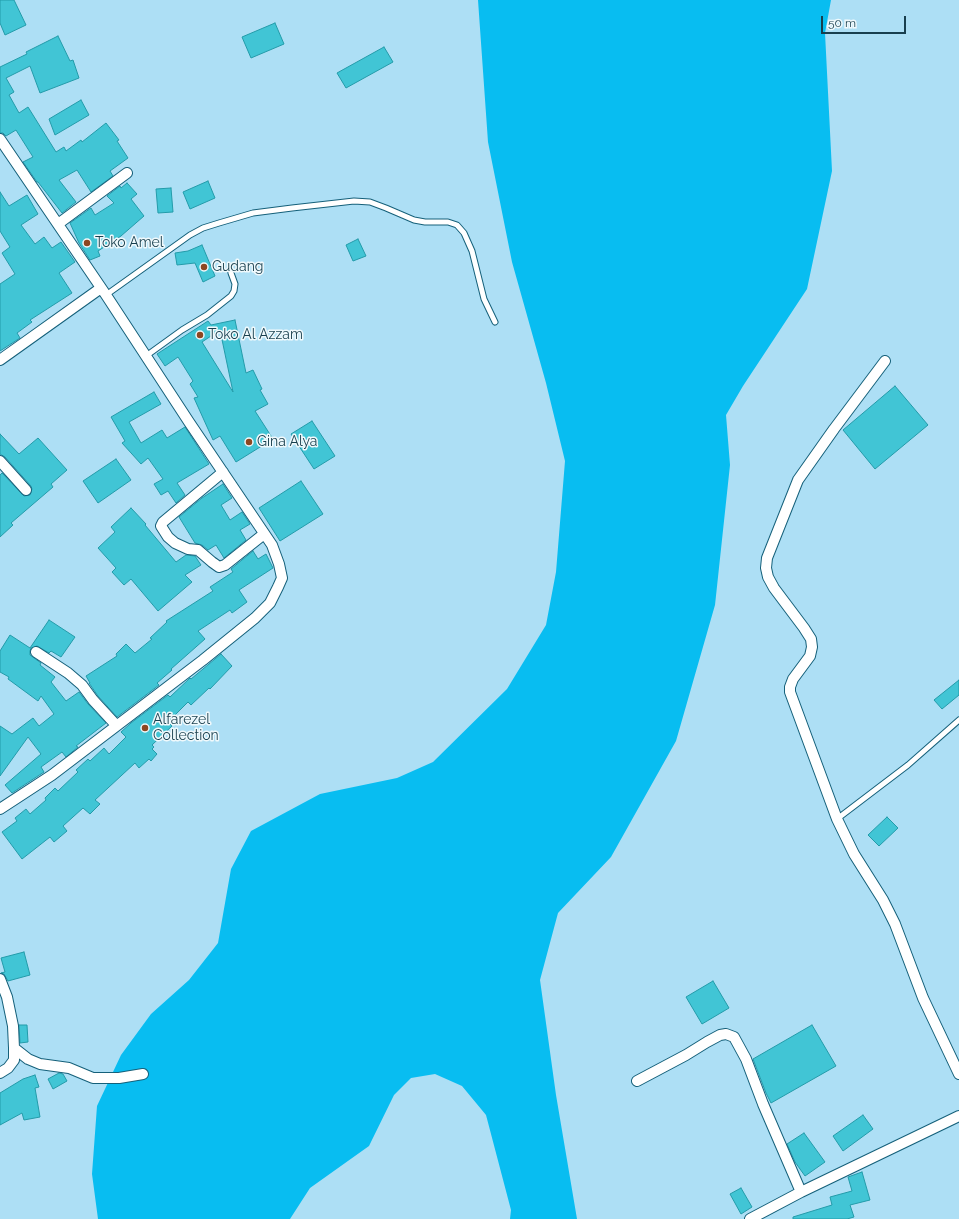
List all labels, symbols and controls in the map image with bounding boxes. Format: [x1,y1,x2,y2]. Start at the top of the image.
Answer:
scale bar [823,8,908,34]
text: 50 m [828,16,856,30]
place label: Toko Amel [95,235,164,251]
marker: Toko Amel [82,238,92,248]
place label: Gudang [212,259,263,275]
marker: Gudang [199,262,209,272]
place label: Toko Al Azzam [208,327,303,343]
marker: Toko Al Azzam [195,330,205,340]
place label: Gina Alya [257,434,318,450]
marker: Gina Alya [244,437,254,447]
place label: Alfarezel Collection [153,712,219,744]
marker: Alfarezel Collection [140,723,150,733]

